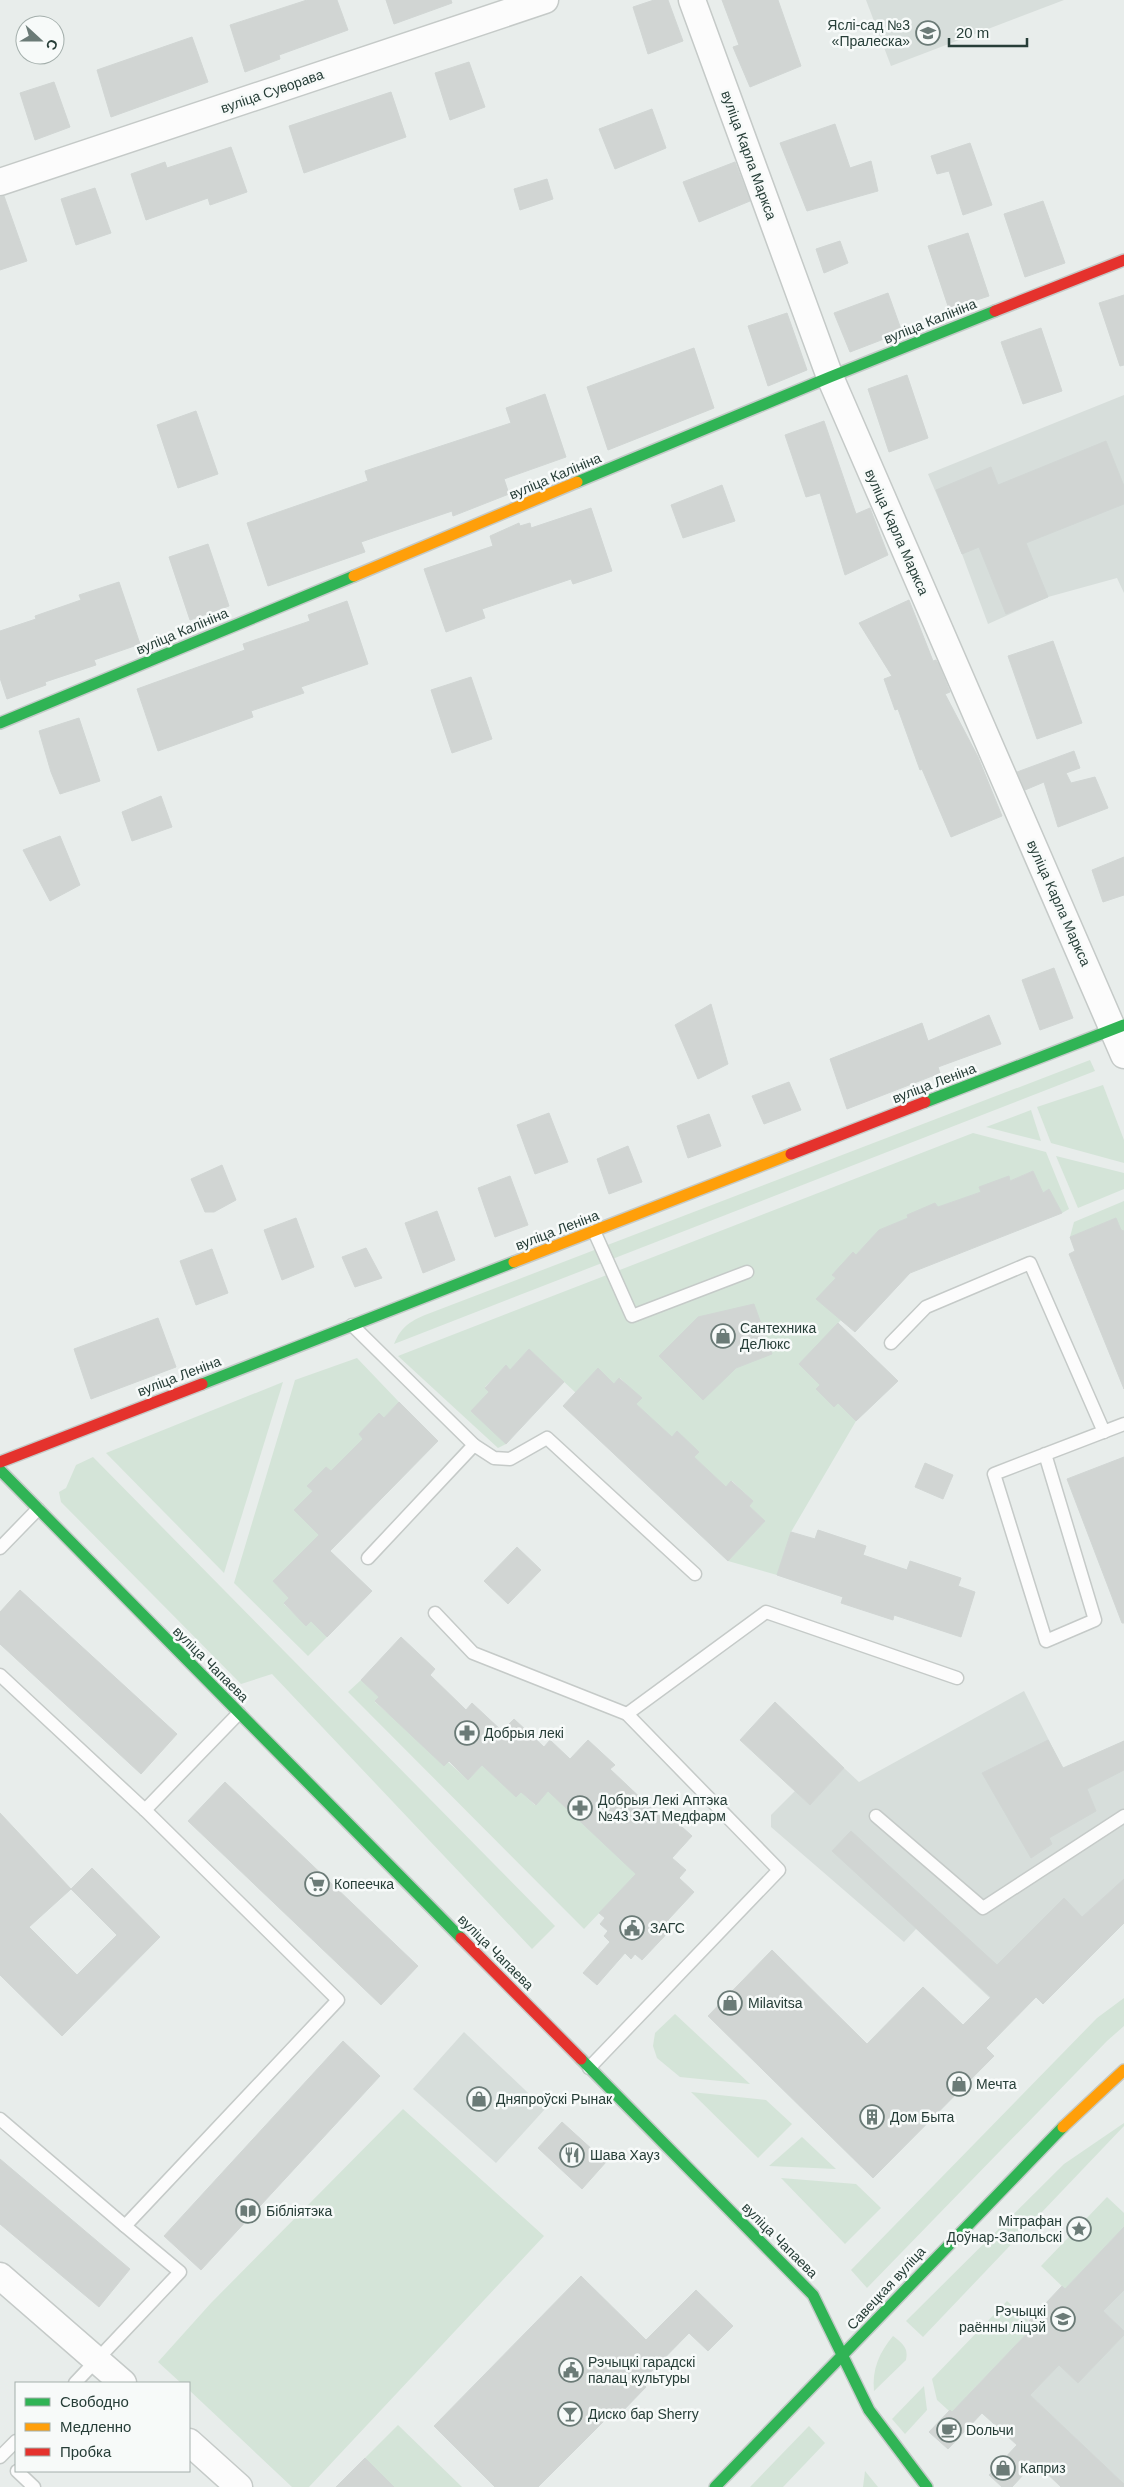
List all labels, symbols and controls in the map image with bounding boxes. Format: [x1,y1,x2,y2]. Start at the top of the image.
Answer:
north arrow [15,15,65,65]
scale bar [949,15,1026,47]
place label: Яслі-сад №3 «Пралеска» [827,17,910,49]
school or university icon: Яслі-сад №3 «Пралеска» [915,20,941,46]
text: 20 m [956,24,989,41]
text: С [43,37,61,52]
street label: вуліца Суворава [219,66,326,116]
street label: вуліца Карла Маркса [718,88,780,222]
street label: вуліца Калініна [881,295,979,347]
street label: вуліца Калініна [507,449,604,503]
street label: вуліца Карла Маркса [862,466,932,598]
street label: вуліца Калініна [134,604,231,658]
street label: вуліца Карла Маркса [1024,837,1094,969]
street label: вуліца Леніна [890,1060,978,1106]
street label: вуліца Леніна [513,1207,601,1253]
place label: Сантехника ДеЛюкс [740,1320,817,1352]
shop icon: Сантехника ДеЛюкс [710,1323,736,1349]
street label: вуліца Леніна [135,1353,223,1399]
street label: вуліца Чапаева [170,1623,252,1705]
pharmacy icon: Добрыя лекі [454,1720,480,1746]
place label: Добрыя лекі [484,1725,564,1741]
place label: Добрыя Лекі Аптэка №43 ЗАТ Медфарм [598,1792,728,1824]
pharmacy icon: Добрыя Лекі Аптэка №43 ЗАТ Медфарм [567,1795,593,1821]
supermarket icon: Копеечка [304,1871,330,1897]
place label: Копеечка [334,1876,394,1892]
street label: вуліца Чапаева [455,1911,537,1993]
public building icon: ЗАГС [619,1915,645,1941]
place label: ЗАГС [650,1920,685,1936]
shop icon: Milavitsa [717,1990,743,2016]
place label: Milavitsa [748,1995,803,2011]
shop icon: Мечта [946,2071,972,2097]
place label: Мечта [976,2076,1017,2092]
shop icon: Дняпроўскі Рынак [466,2086,492,2112]
place label: Дняпроўскі Рынак [496,2091,613,2107]
building icon: Дом Быта [859,2104,885,2130]
place label: Дом Быта [890,2109,954,2125]
restaurant icon: Шава Хауз [559,2142,585,2168]
place label: Шава Хауз [590,2147,660,2163]
library icon: Бібліятэка [235,2198,261,2224]
street label: вуліца Чапаева [739,2199,821,2281]
place label: Бібліятэка [266,2203,333,2219]
place label: Мітрафан Доўнар-Запольскі [947,2213,1062,2245]
place icon: Мітрафан Доўнар-Запольскі [1066,2216,1092,2242]
street label: Савецкая вуліца [843,2243,929,2333]
place label: Рэчыцкі раённы ліцэй [959,2303,1046,2335]
school or university icon: Рэчыцкі раённы ліцэй [1050,2306,1076,2332]
place label: Рэчыцкі гарадскі палац культуры [588,2354,695,2386]
public building icon: Рэчыцкі гарадскі палац культуры [558,2357,584,2383]
legend [15,2382,190,2472]
text: Свободно [60,2393,129,2410]
bar icon: Диско бар Sherry [557,2401,583,2427]
place label: Диско бар Sherry [588,2406,699,2422]
cafe icon: Doльчи [936,2417,962,2443]
text: Медленно [60,2418,131,2435]
place label: Doльчи [966,2422,1014,2438]
text: Пробка [60,2443,112,2460]
shop icon: Каприз [990,2455,1016,2481]
place label: Каприз [1020,2460,1066,2476]

